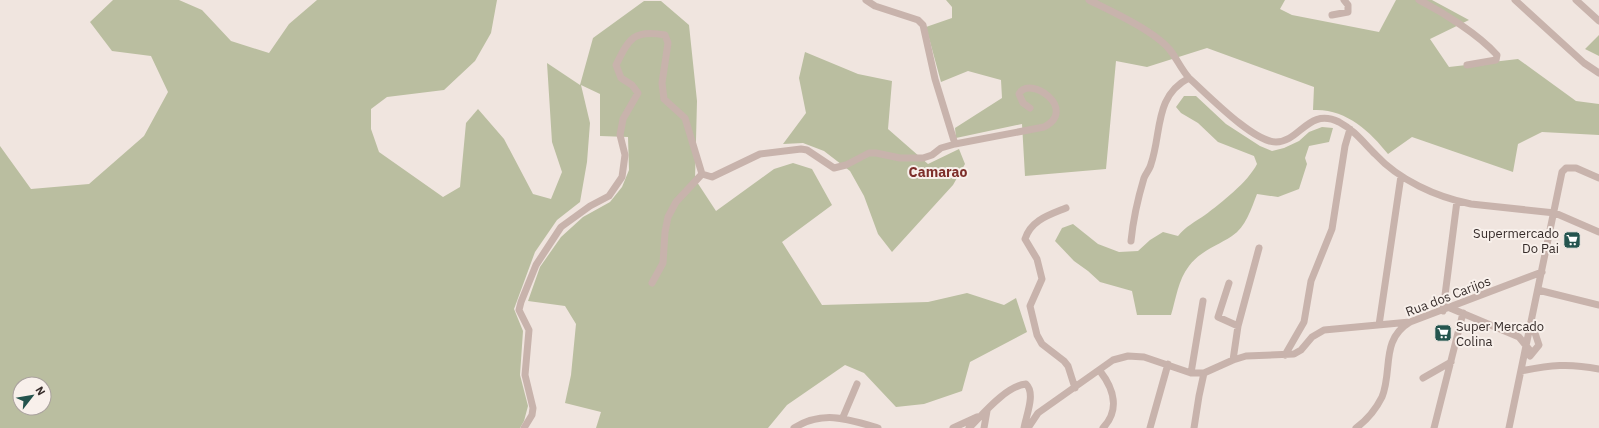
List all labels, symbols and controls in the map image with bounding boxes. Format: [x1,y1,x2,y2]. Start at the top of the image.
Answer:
district label: Camarao [909,163,968,181]
place label: Supermercado Do Pai [1473,225,1559,257]
supermarket icon: Supermercado Do Pai [1562,230,1582,250]
street label: Rua dos Carijos [1403,272,1493,321]
place label: Super Mercado Colina [1456,318,1544,350]
supermarket icon: Super Mercado Colina [1433,323,1453,343]
north arrow [12,376,52,416]
text: N [33,384,49,398]

